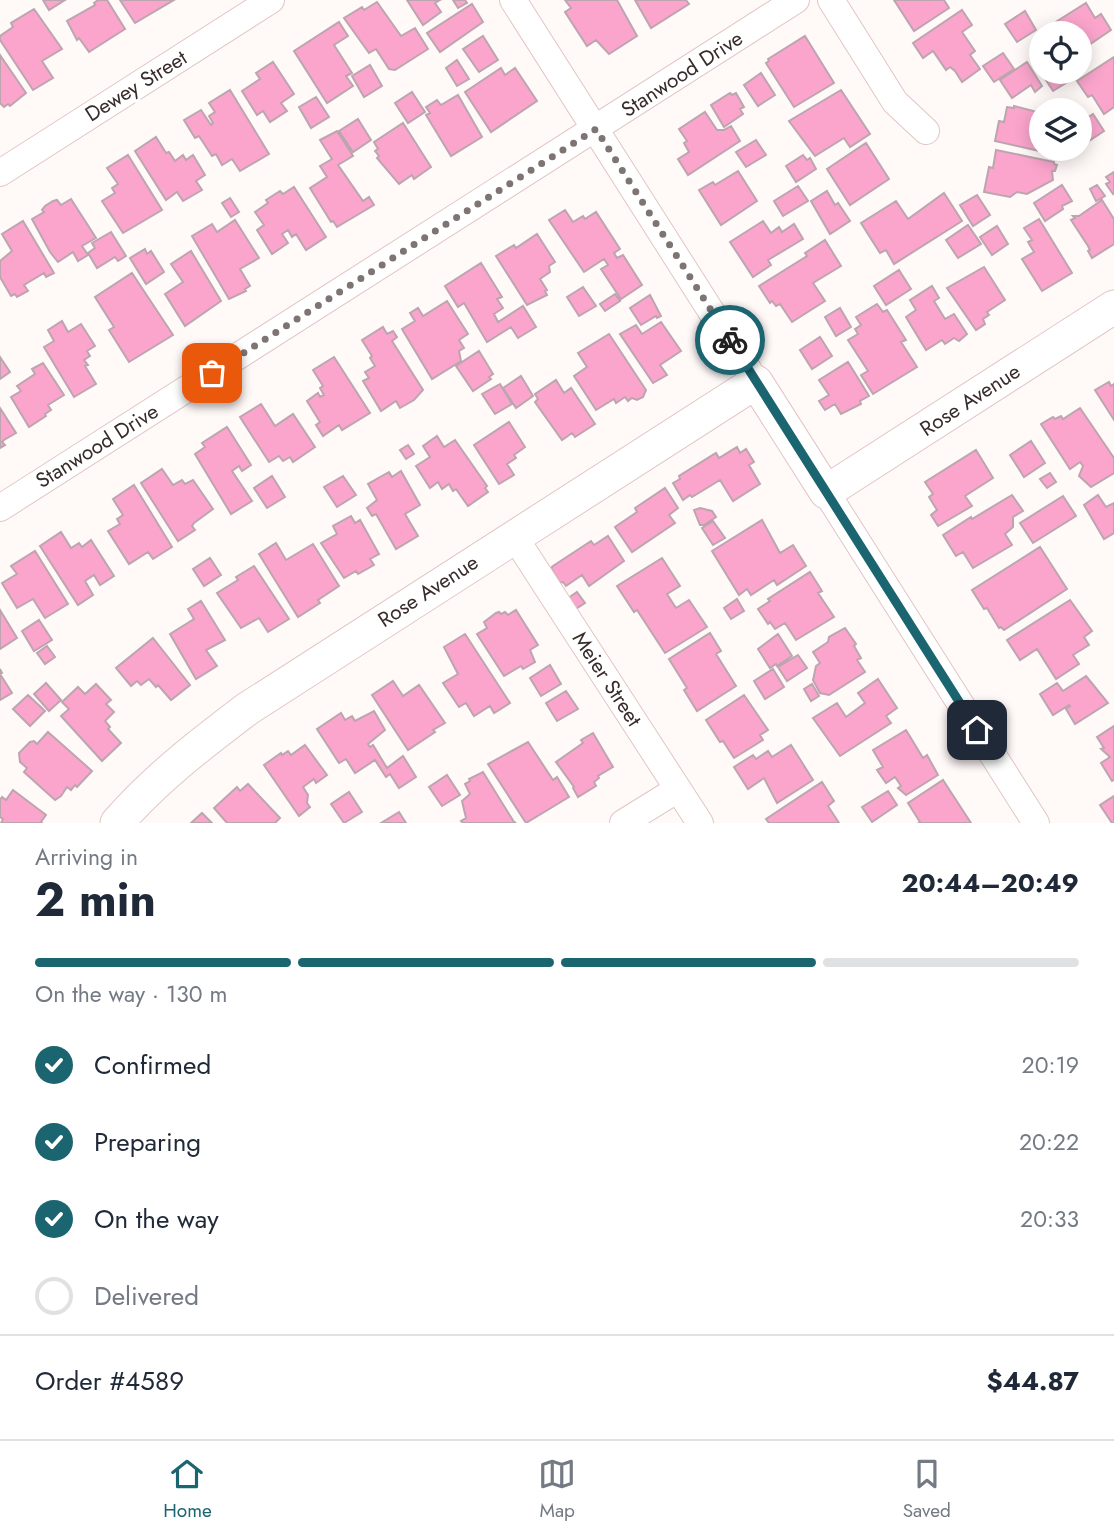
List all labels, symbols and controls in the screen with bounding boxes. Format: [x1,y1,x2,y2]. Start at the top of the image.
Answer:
map controls [1029,21,1092,161]
button: locate [1029,21,1092,84]
street label: Stanwood Drive [615,23,749,125]
street label: Dewey Street [79,43,193,129]
button: layers [1029,98,1092,161]
courier [695,305,765,375]
icon: bike [711,321,749,359]
pin [182,343,242,403]
icon: bag [193,354,231,392]
street label: Rose Avenue [914,356,1026,444]
street label: Stanwood Drive [30,396,164,496]
street label: Rose Avenue [372,547,484,635]
street label: Meier Street [565,626,649,732]
pin [947,700,1007,760]
icon: home [958,711,996,749]
text: Arriving in [35,840,138,874]
text: 20:44–20:49 [901,864,1079,902]
text: 2 min [35,867,156,933]
text: On the way · 130 m [35,977,227,1011]
icon: check [35,1046,73,1084]
text: Confirmed [94,1046,211,1084]
text: 20:19 [1022,1048,1079,1082]
icon: check [35,1123,73,1161]
text: Preparing [94,1123,201,1161]
text: 20:22 [1019,1125,1079,1159]
icon: check [35,1200,73,1238]
text: On the way [94,1200,219,1238]
text: 20:33 [1020,1202,1079,1236]
text: Delivered [94,1277,199,1315]
text: Order #4589 [35,1362,184,1400]
text: $44.87 [987,1362,1079,1400]
tab: Home [163,1455,212,1524]
tab: Map [538,1455,576,1524]
tab: Saved [903,1455,951,1524]

